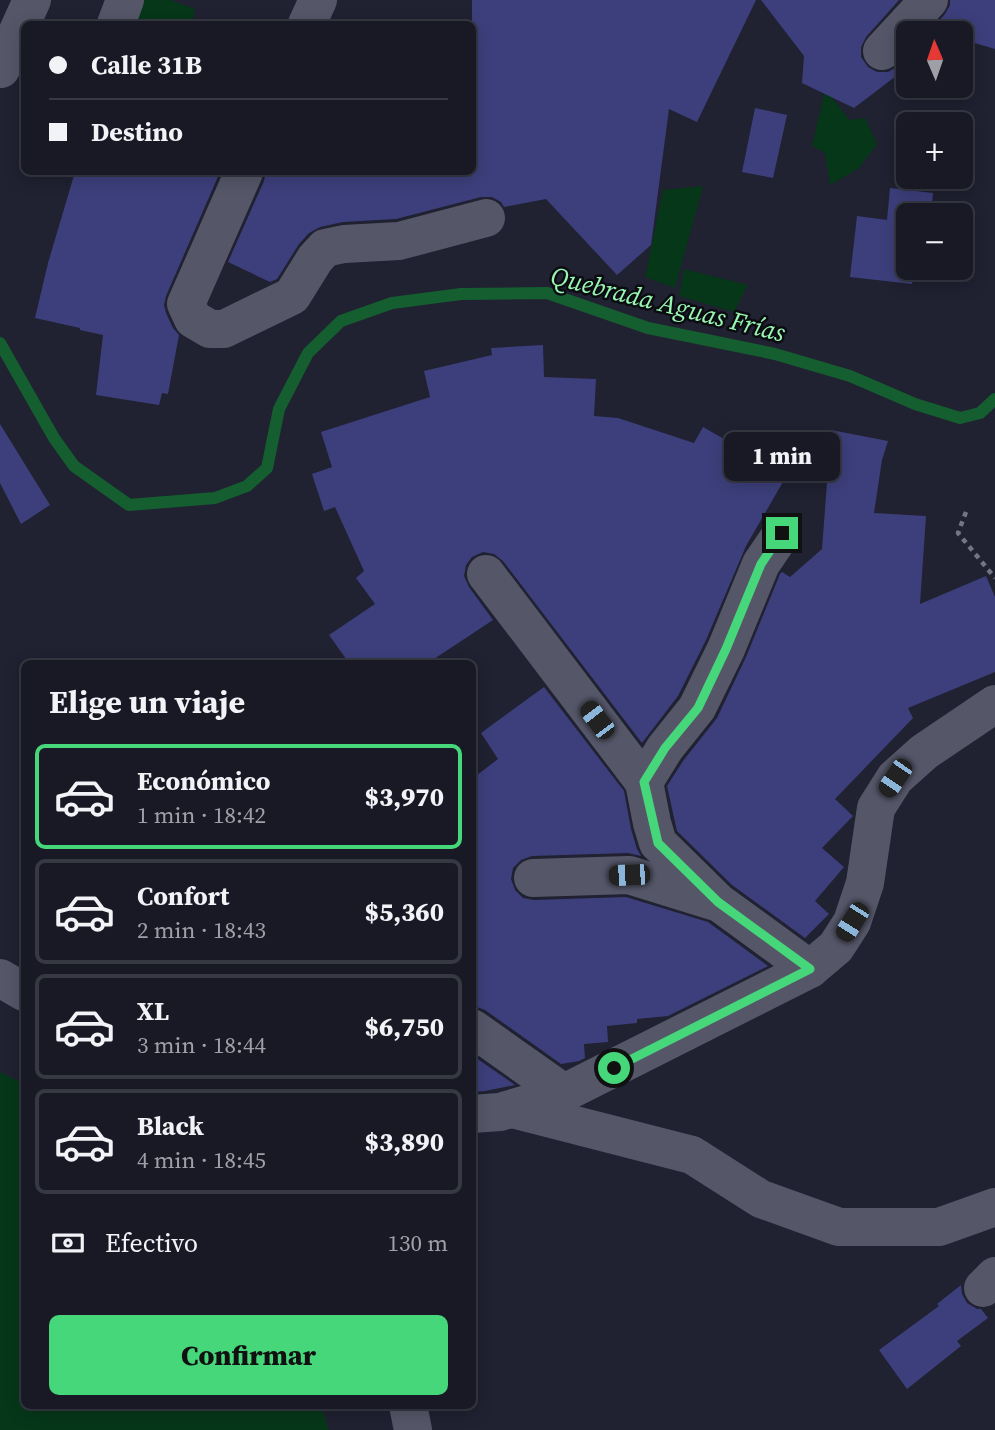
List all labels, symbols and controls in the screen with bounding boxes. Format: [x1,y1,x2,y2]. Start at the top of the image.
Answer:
north arrow [896,21,973,98]
map controls [896,21,973,280]
text: Calle 31B [91,47,202,83]
button: + [896,112,973,189]
text: Destino [91,114,183,150]
button: − [896,203,973,280]
water label: Quebrada Aguas Frías [547,257,789,351]
callout: 1 min [724,432,840,480]
text: 1 min [752,440,812,472]
route end [766,517,798,549]
text: Elige un viaje [49,680,245,724]
car [576,697,619,743]
car [875,755,916,801]
text: Económico [137,763,270,799]
icon: car [53,765,116,828]
text: $3,970 [365,779,444,815]
text: 1 min · 18:42 [137,799,266,831]
car [608,864,651,886]
text: Confort [137,878,229,914]
icon: car [53,880,116,943]
text: $5,360 [365,894,444,930]
car [832,899,873,945]
text: 2 min · 18:43 [137,914,266,946]
text: XL [137,993,169,1029]
icon: car [53,995,116,1058]
text: $6,750 [365,1009,444,1045]
text: 3 min · 18:44 [137,1029,266,1061]
route start [598,1052,630,1084]
text: Black [137,1108,204,1144]
icon: car [53,1110,116,1173]
text: $3,890 [365,1124,444,1160]
text: 4 min · 18:45 [137,1144,266,1176]
icon: cash [49,1224,87,1262]
text: Efectivo [105,1225,198,1261]
text: 130 m [387,1227,448,1259]
button: Confirmar [49,1315,448,1395]

